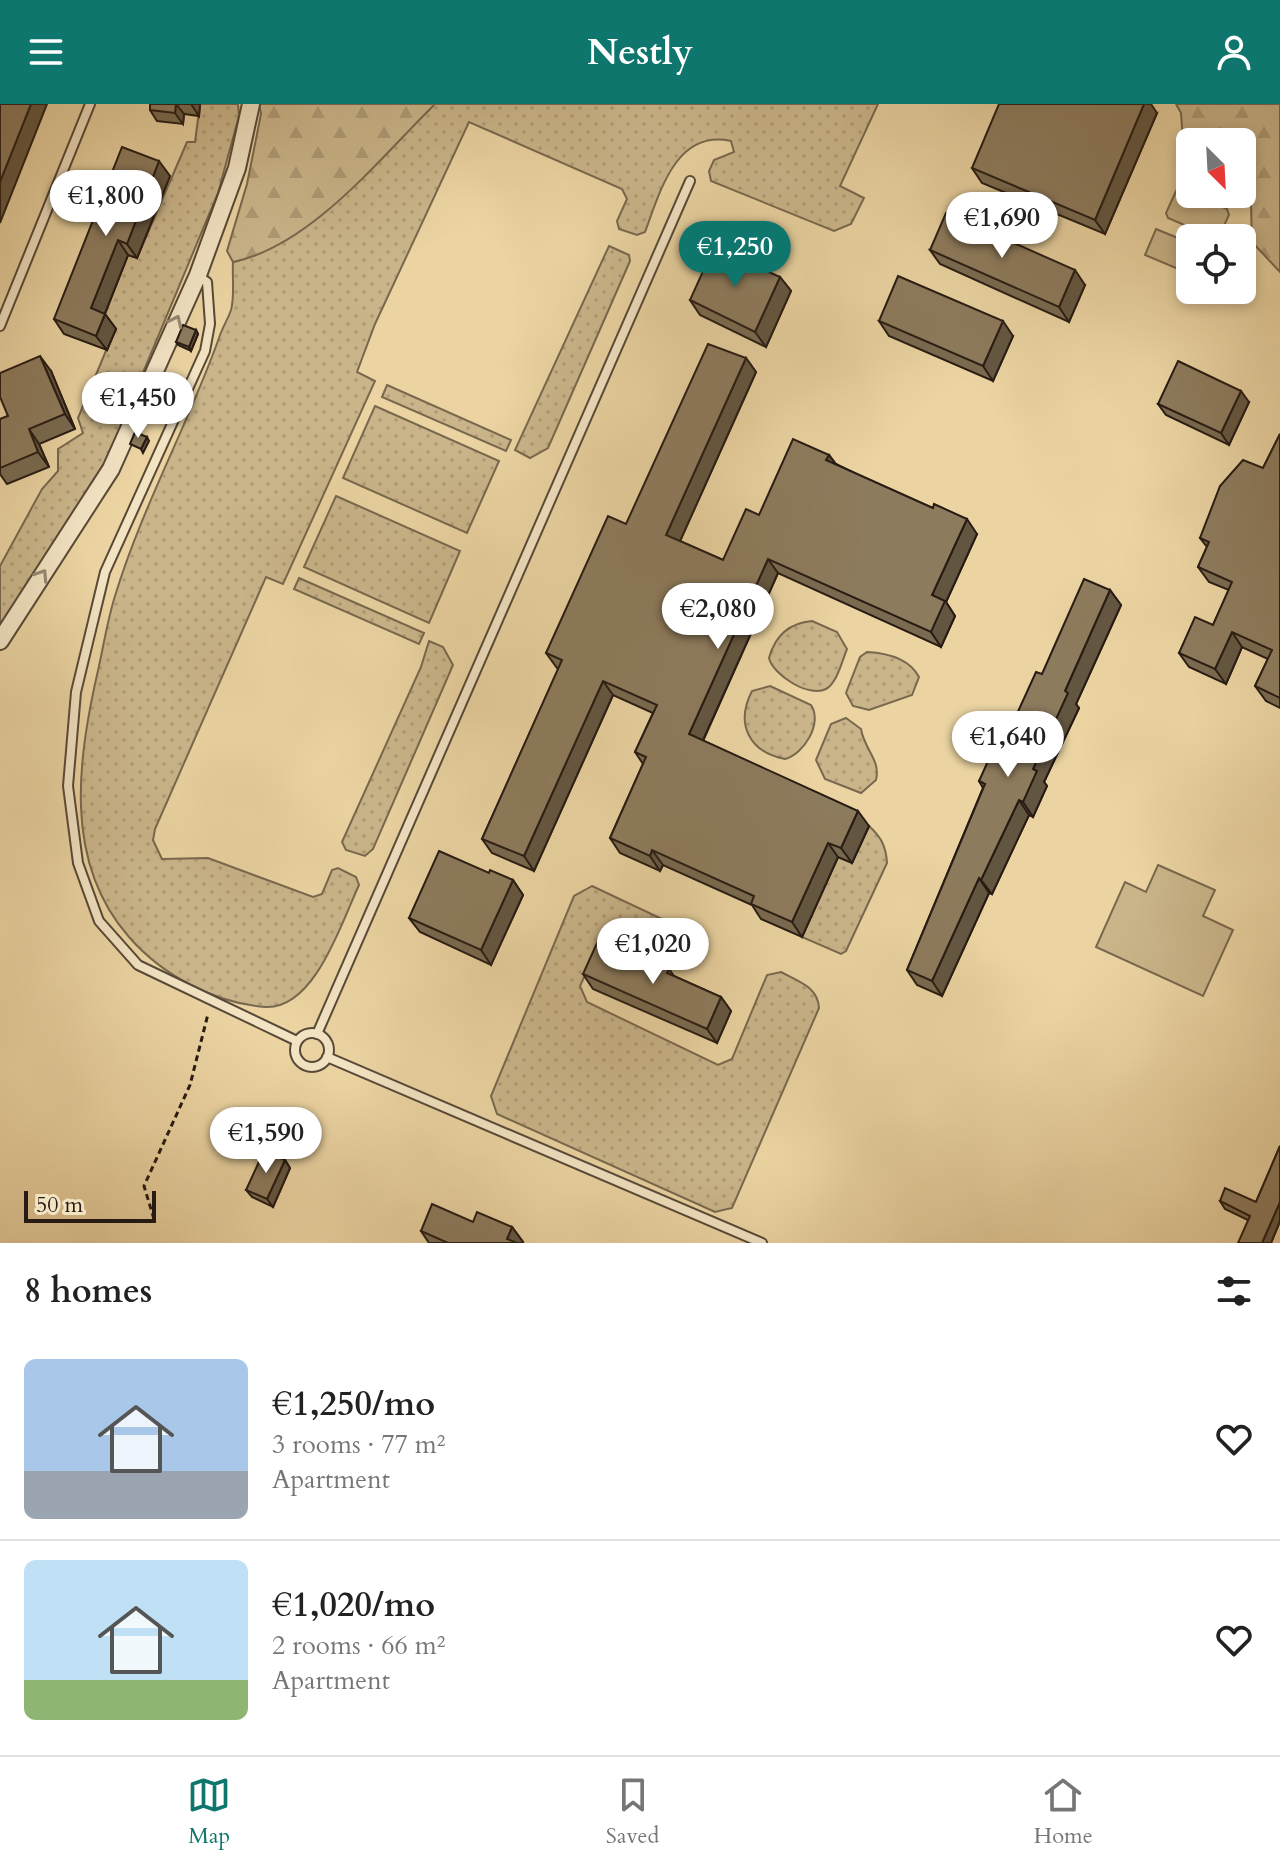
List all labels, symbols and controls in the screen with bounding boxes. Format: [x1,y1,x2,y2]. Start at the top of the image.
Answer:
text: Nestly [587,28,693,77]
icon: menu [24,30,68,74]
icon: person [1212,30,1256,74]
north arrow [1176,128,1256,208]
map controls [1176,128,1256,304]
pin: €1,800 [41,170,171,238]
text: €1,800 [68,178,144,213]
pin: €1,690 [937,192,1067,260]
text: €1,690 [964,200,1040,235]
pin: €1,250 [670,221,800,289]
button: locate [1176,224,1256,304]
text: €1,250 [697,229,773,264]
one-way arrow [166,315,182,329]
pin: €1,450 [73,372,203,440]
text: €1,450 [100,380,176,415]
one-way arrow [32,569,47,584]
pin: €2,080 [653,583,783,651]
text: €2,080 [680,591,756,626]
pin: €1,640 [943,711,1073,779]
text: €1,640 [970,719,1046,754]
pin: €1,020 [588,918,718,986]
text: €1,020 [615,926,691,961]
pin: €1,590 [201,1107,331,1175]
text: €1,590 [228,1115,304,1150]
scale bar [24,1187,156,1223]
text: 50 m [36,1190,83,1220]
text: 8 homes [24,1268,152,1314]
icon: filters [1212,1269,1256,1313]
text: €1,250/mo [272,1381,435,1427]
icon: home [88,1391,184,1487]
icon: heart [1212,1417,1256,1461]
text: 3 rooms · 77 m² [272,1427,445,1462]
text: Apartment [272,1462,390,1497]
text: €1,020/mo [272,1582,435,1628]
icon: home [88,1592,184,1688]
icon: heart [1212,1618,1256,1662]
text: 2 rooms · 66 m² [272,1628,445,1663]
text: Apartment [272,1663,390,1698]
tab: Map [187,1773,231,1851]
tab: Saved [606,1773,659,1851]
tab: Home [1034,1773,1093,1851]

